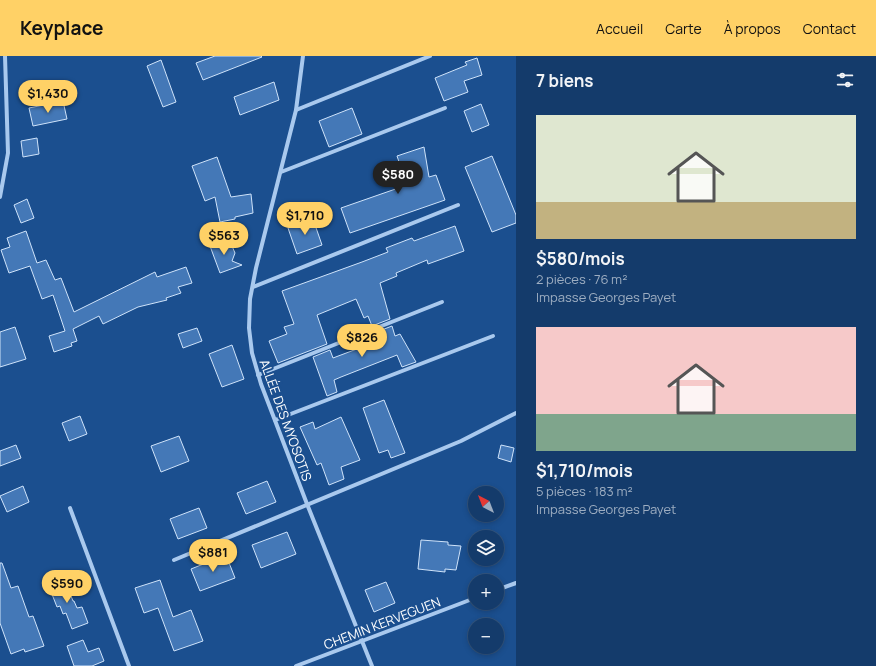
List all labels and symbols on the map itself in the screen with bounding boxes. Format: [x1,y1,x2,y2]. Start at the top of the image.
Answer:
pin: $1,430 [15,80,81,114]
pin: $580 [374,161,422,195]
pin: $1,710 [272,202,338,236]
pin: $563 [200,222,248,256]
pin: $826 [338,324,386,358]
street label: ALLÉE DES MYOSOTIS [256,357,316,483]
north arrow [468,486,504,522]
pin: $881 [189,539,237,573]
pin: $590 [43,570,91,604]
street label: CHEMIN KERVEGUEN [321,592,443,654]

